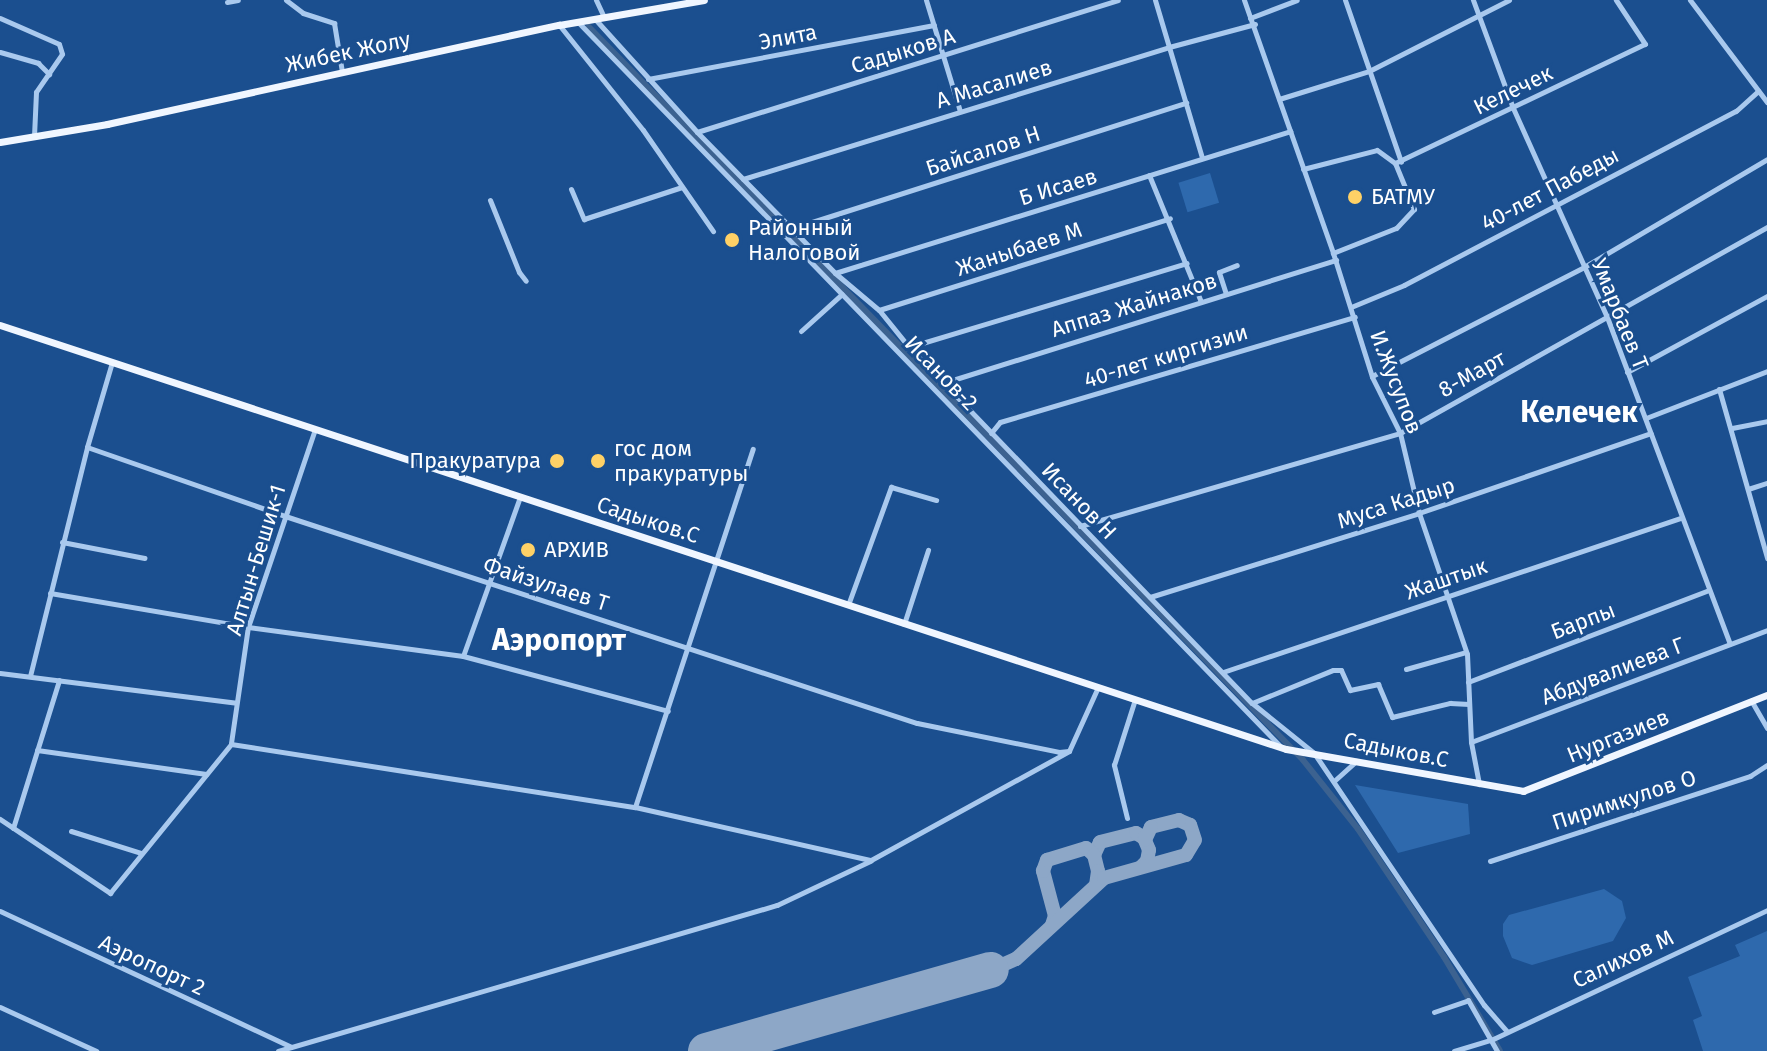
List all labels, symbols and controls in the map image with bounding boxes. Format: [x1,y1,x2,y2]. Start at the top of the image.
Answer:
street label: Элита [757,18,819,56]
street label: Садыков А [848,23,958,79]
street label: Жибек Жолу [283,26,413,78]
street label: А Масалиев [933,54,1055,114]
street label: Келечек [1469,60,1557,120]
street label: Байсалов Н [922,120,1044,182]
street label: 40-лет Пабеды [1477,142,1623,236]
street label: Б Исаев [1016,163,1100,211]
place label: БАТМУ [1371,184,1435,210]
marker: БАТМУ [1346,188,1364,206]
place label: Районный Налоговой [748,214,861,266]
street label: Жаныбаев М [953,216,1085,282]
marker: Районный Налоговой [723,231,741,249]
street label: Умарбаев Т [1586,255,1654,373]
street label: Аппаз Жайнаков [1048,267,1220,343]
street label: 40-лет киргизии [1081,319,1251,393]
street label: И.Жусупов [1364,327,1428,437]
street label: Исанов-2 [899,330,983,416]
street label: 8-Март [1434,345,1510,403]
district label: Келечек [1520,394,1638,430]
place label: гос дом пракуратуры [614,435,748,486]
place label: Пракуратура [409,448,541,474]
marker: Пракуратура [548,452,566,470]
marker: гос дом пракуратуры [589,452,607,470]
street label: Исанов Н [1036,457,1122,545]
street label: Муса Кадыр [1334,472,1458,534]
street label: Алтын-Бешик-1 [221,481,291,639]
street label: Садыков.С [593,491,703,549]
place label: АРХИВ [544,537,609,563]
marker: АРХИВ [519,541,537,559]
street label: Файзулаев Т [480,551,612,617]
street label: Жаштык [1402,553,1490,605]
street label: Барпы [1547,597,1619,645]
district label: Аэропорт [492,622,626,658]
street label: Абдувалиева Г [1538,632,1688,710]
street label: Нургазиев [1563,704,1673,768]
street label: Садыков.С [1341,727,1451,773]
street label: Пиримкулов О [1549,764,1699,836]
street label: Салихов М [1568,924,1678,994]
street label: Аэропорт 2 [95,929,209,1001]

